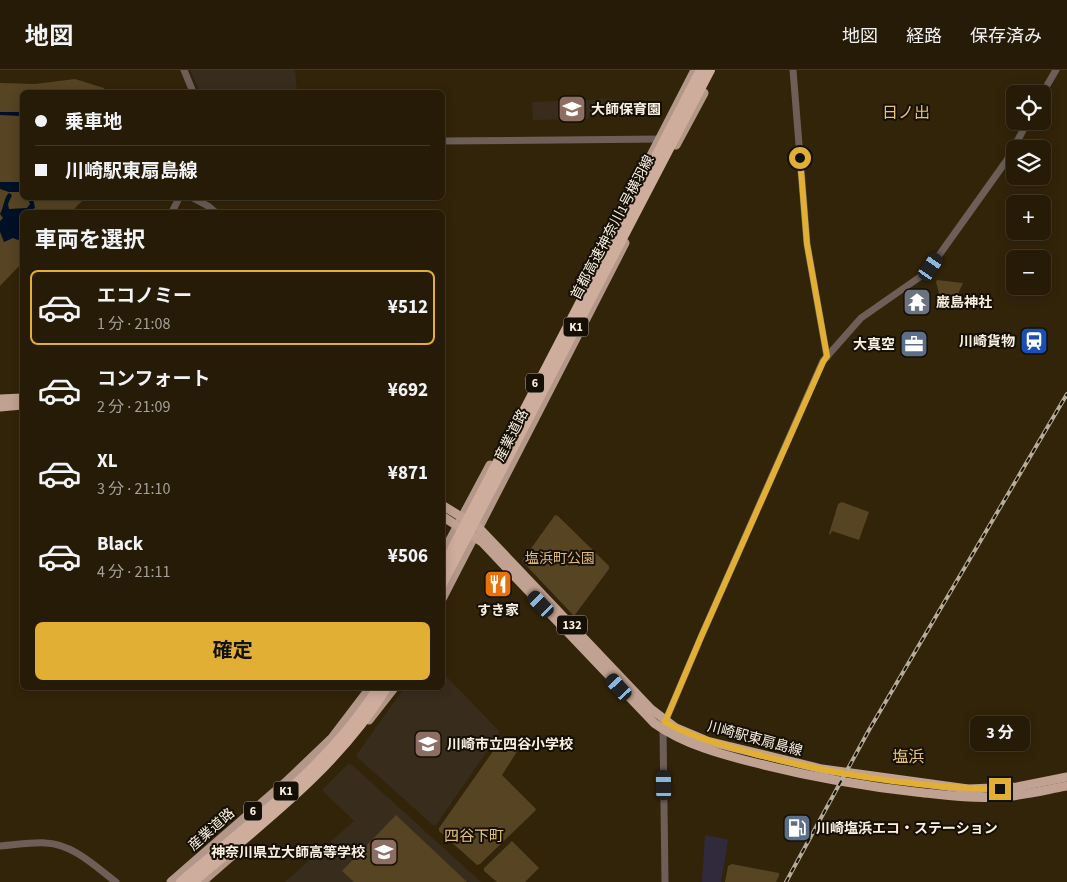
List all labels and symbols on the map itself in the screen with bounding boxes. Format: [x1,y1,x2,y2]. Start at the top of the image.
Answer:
school or university icon: 大師保育園 [557,94,587,124]
place label: 大師保育園 [591,100,661,120]
district label: 日ノ出 [882,102,930,124]
route start [789,147,811,169]
street label: 首都高速神奈川1号横羽線 [566,152,659,303]
car [916,250,945,284]
temple icon: 巌島神社 [902,287,932,317]
place label: 巌島神社 [936,293,992,313]
road number: K1 [564,318,588,336]
station icon: 川崎貨物 [1019,326,1049,356]
office icon: 大真空 [899,329,929,359]
place label: 川崎貨物 [959,332,1015,352]
place label: 大真空 [853,335,895,355]
road number: 6 [526,374,544,392]
street label: 産業道路 [490,406,534,465]
park label: 塩浜町公園 [525,549,595,569]
restaurant icon: すき家 [483,569,513,599]
car [525,588,556,620]
place label: すき家 [477,601,519,621]
road number: 132 [557,616,587,634]
car [603,671,634,703]
callout: 3 分 [970,716,1030,752]
street label: 川崎駅東扇島線 [705,717,805,761]
school or university icon: 川崎市立四谷小学校 [413,729,443,759]
place label: 川崎市立四谷小学校 [447,735,573,755]
district label: 塩浜 [892,746,924,768]
car [656,770,671,800]
route end [989,778,1011,800]
road number: K1 [274,781,298,800]
road number: 6 [244,801,262,820]
street label: 産業道路 [184,804,239,856]
fuel station icon: 川崎塩浜エコ・ステーション [782,813,812,843]
place label: 川崎塩浜エコ・ステーション [816,819,998,839]
district label: 四谷下町 [444,826,504,847]
school or university icon: 神奈川県立大師高等学校 [369,837,399,867]
place label: 神奈川県立大師高等学校 [211,843,365,863]

